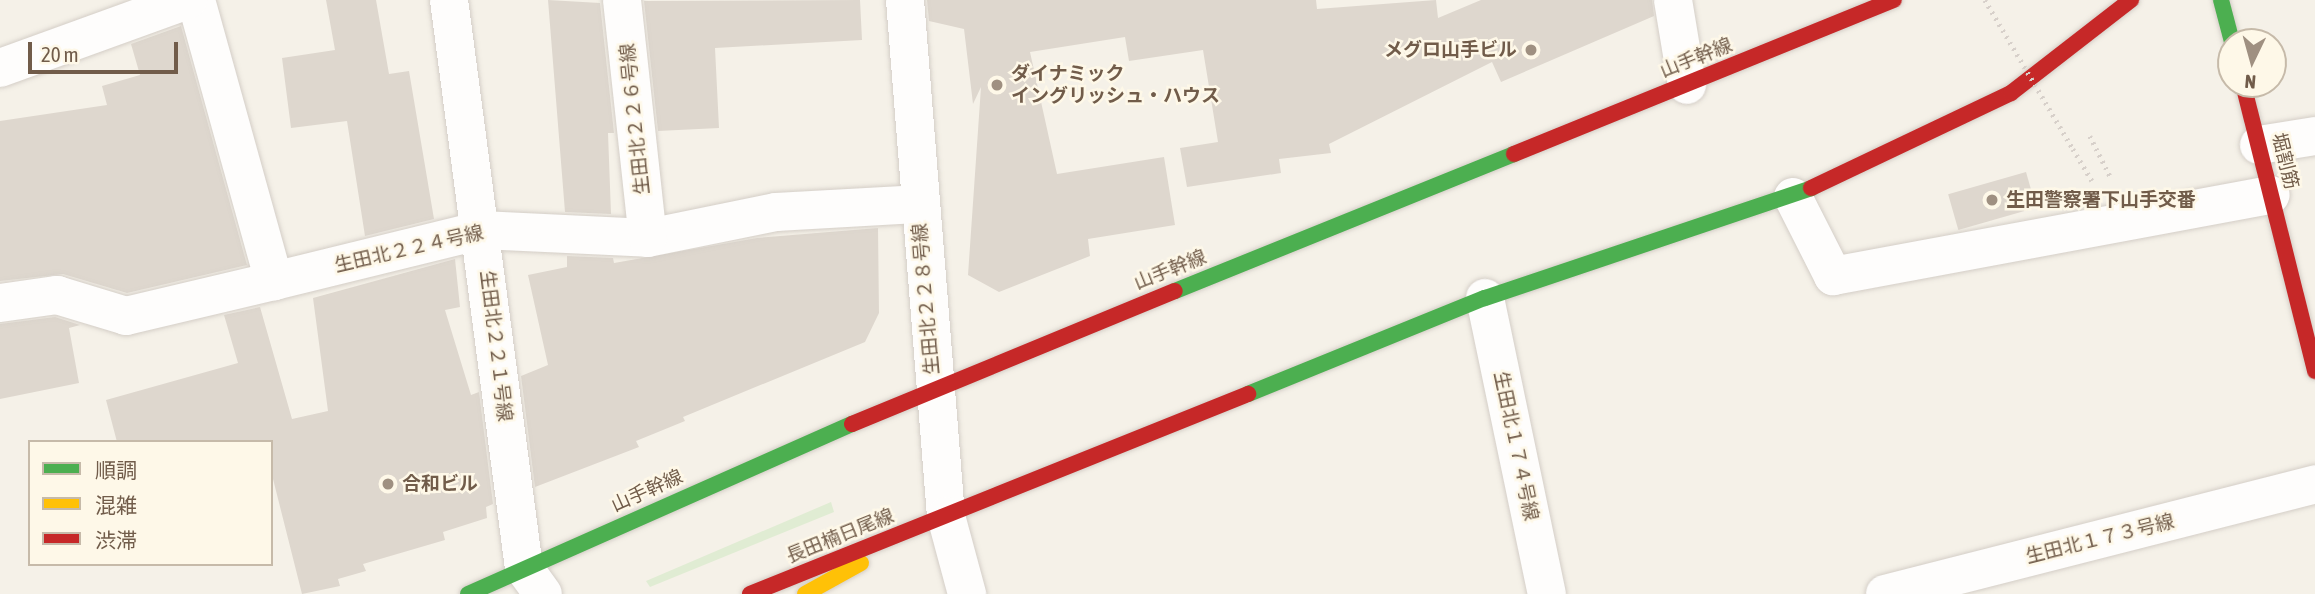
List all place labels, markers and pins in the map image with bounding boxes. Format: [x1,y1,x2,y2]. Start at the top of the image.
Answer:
place label: メグロ山手ビル [1384,39,1517,61]
marker: メグロ山手ビル [1523,42,1539,58]
place label: ダイナミック イングリッシュ・ハウス [1011,63,1220,107]
marker: ダイナミック イングリッシュ・ハウス [989,77,1005,93]
place label: 生田警察署下山手交番 [2006,189,2196,211]
marker: 生田警察署下山手交番 [1984,192,2000,208]
place label: 合和ビル [402,473,478,495]
marker: 合和ビル [380,476,396,492]

